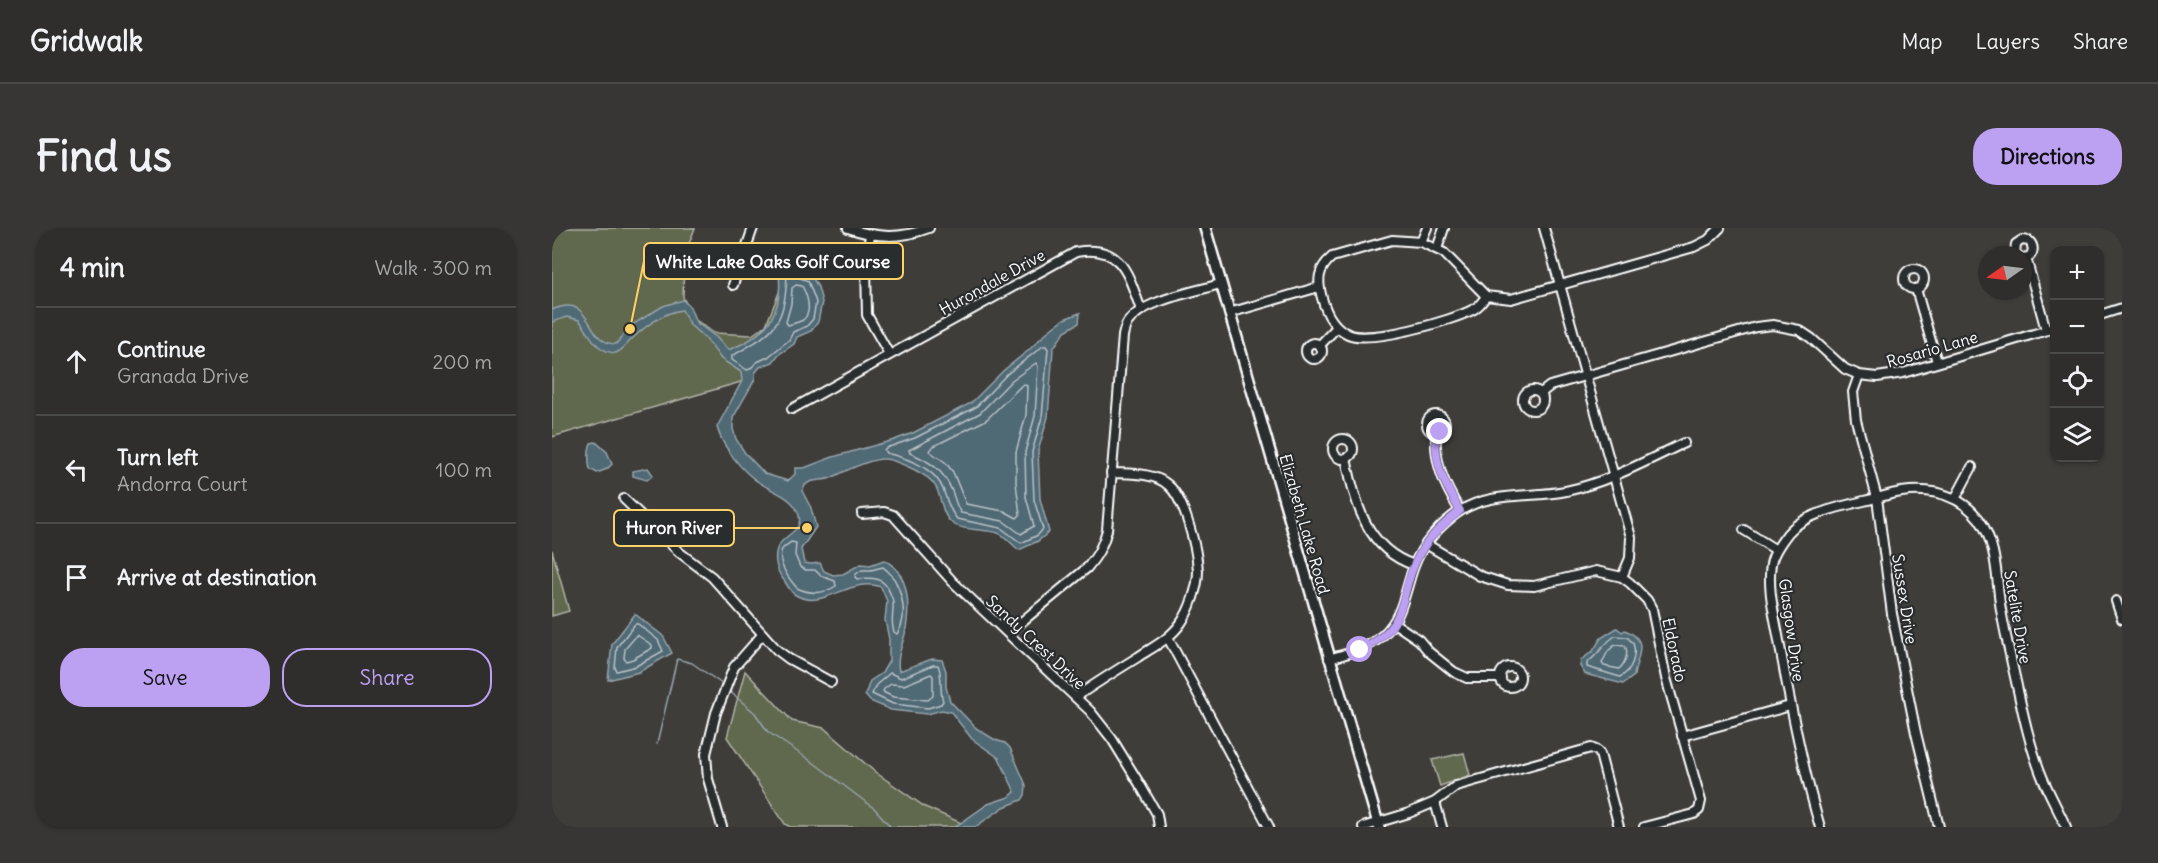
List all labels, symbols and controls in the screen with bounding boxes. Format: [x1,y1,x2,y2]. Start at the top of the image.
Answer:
text: Gridwalk [30,23,143,59]
text: Map [1902,28,1942,55]
text: Layers [1975,28,2040,55]
text: Share [2073,28,2128,55]
button: Directions [1973,128,2122,185]
text: Find us [36,130,172,182]
callout: White Lake Oaks Golf Course [644,243,903,279]
street label: Hurondale Drive [936,245,1048,319]
north arrow [1978,246,2032,300]
map controls [2050,246,2104,462]
button: + [2050,246,2104,300]
text: White Lake Oaks Golf Course [656,250,890,273]
text: 4 min [60,251,125,284]
text: Walk · 300 m [374,255,492,280]
button: − [2050,300,2104,354]
street label: Rosario Lane [1884,326,1980,372]
text: Continue [117,335,206,363]
icon: ahead [60,345,93,378]
text: 200 m [432,349,492,374]
button: locate [2050,354,2104,408]
text: Granada Drive [117,363,249,388]
button: layers [2050,408,2104,462]
route end [1426,418,1452,444]
text: Turn left [117,443,198,471]
street label: Elizabeth Lake Road [1275,452,1335,596]
icon: left [60,453,93,486]
text: 100 m [435,457,492,482]
text: Andorra Court [117,471,247,496]
callout: Huron River [614,510,734,546]
text: Huron River [626,516,723,539]
street label: Sussex Drive [1888,553,1922,645]
icon: arrive [60,561,93,594]
text: Arrive at destination [117,563,317,591]
street label: Satelite Drive [2000,569,2036,665]
street label: Glasgow Drive [1775,577,1809,683]
street label: Sandy Crest Drive [982,591,1090,693]
street label: Eldorado [1658,616,1692,684]
route start [1346,636,1372,662]
button: Save [60,648,270,707]
button: Share [282,648,492,707]

